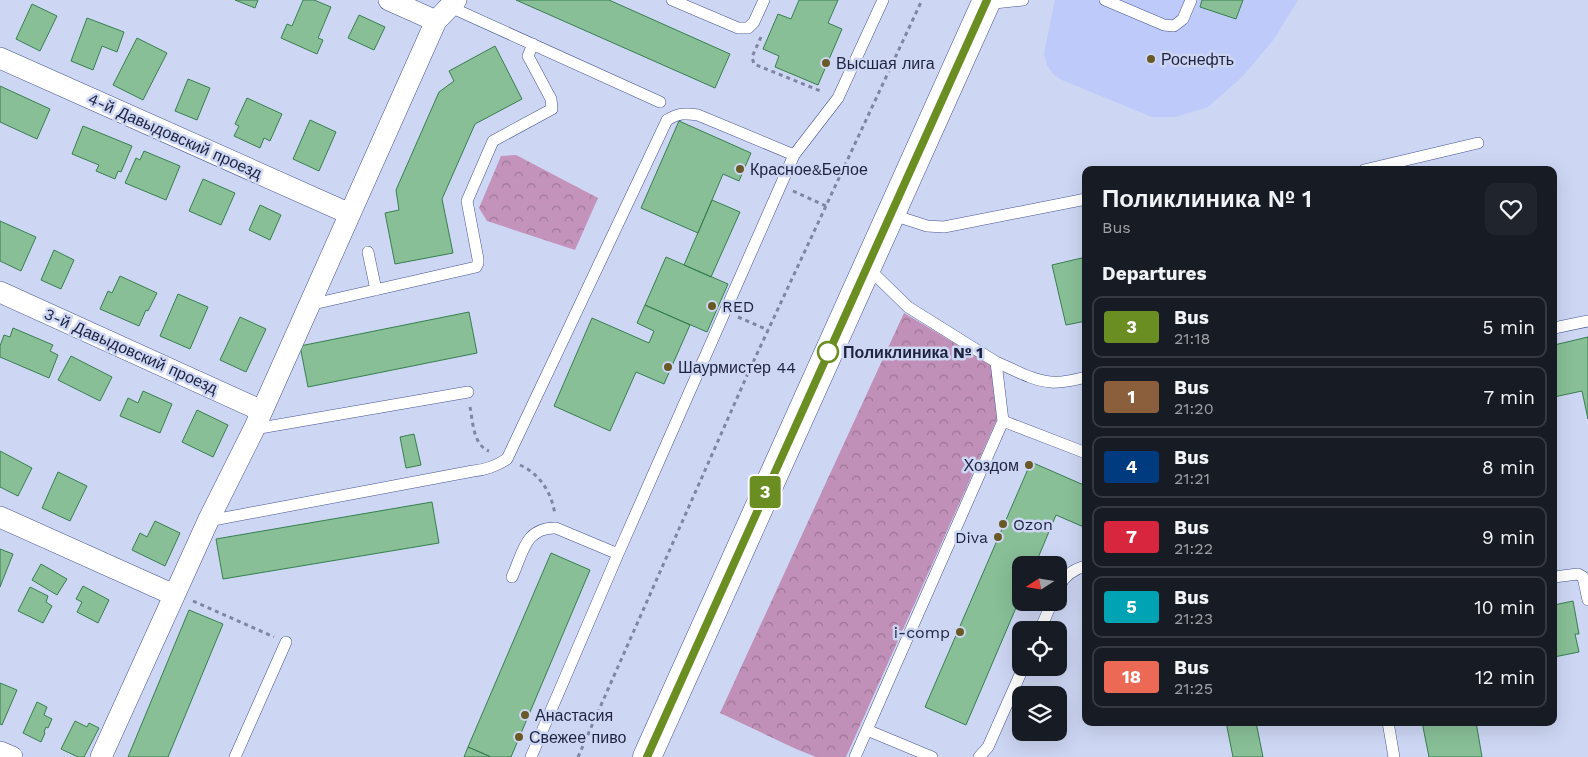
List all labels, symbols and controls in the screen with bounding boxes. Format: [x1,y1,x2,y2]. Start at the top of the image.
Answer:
place label: Роснефть [1161,50,1234,69]
marker: Роснефть [1145,53,1157,65]
place label: Высшая лига [836,54,935,73]
marker: Высшая лига [820,57,832,69]
street label: 4-й Давыдовский проезд [85,89,265,183]
place label: Красное&Белое [750,160,868,179]
marker: Красное&Белое [734,163,746,175]
button: heart [1485,183,1537,235]
text: Поликлиника № 1 [1102,185,1312,213]
text: Bus [1102,218,1131,237]
text: Departures [1102,262,1207,285]
place label: RED [722,297,754,316]
marker: RED [706,300,718,312]
street label: 3-й Давыдовский проезд [41,304,221,398]
text: Bus [1174,306,1209,329]
text: 3 [1126,316,1137,337]
text: 5 min [1483,316,1535,339]
text: 21:18 [1174,329,1210,348]
marker: Поликлиника № 1 [817,341,839,363]
place label: Поликлиника № 1 [843,343,983,362]
place label: Шаурмистер 44 [678,358,796,377]
marker: Шаурмистер 44 [662,361,674,373]
text: Bus [1174,376,1209,399]
text: 1 [1128,386,1135,407]
text: 7 min [1484,386,1535,409]
text: 21:20 [1174,399,1214,418]
text: Bus [1174,446,1209,469]
place label: Хоздом [964,456,1019,475]
text: 4 [1126,456,1137,477]
text: 8 min [1482,456,1535,479]
marker: Хоздом [1023,459,1035,471]
text: 21:21 [1174,469,1210,488]
line badge: 3 [749,476,781,508]
text: 3 [760,481,770,502]
place label: Ozon [1013,515,1053,534]
text: Bus [1174,516,1209,539]
marker: Ozon [997,518,1009,530]
text: 7 [1126,526,1137,547]
text: 9 min [1482,526,1535,549]
place label: Diva [955,528,988,547]
marker: Diva [992,531,1004,543]
text: 21:22 [1174,539,1213,558]
north arrow [1012,556,1068,611]
map controls [1012,556,1067,741]
text: Bus [1174,586,1209,609]
text: 5 [1126,596,1137,617]
text: 10 min [1474,596,1535,619]
text: 21:23 [1174,609,1213,628]
button: locate [1012,621,1067,676]
place label: i-comp [894,623,950,642]
marker: i-comp [954,626,966,638]
text: Bus [1174,656,1209,679]
text: 18 [1122,666,1141,687]
text: 12 min [1475,666,1535,689]
text: 21:25 [1174,679,1213,698]
button: layers [1012,686,1067,741]
place label: Анастасия [535,706,613,725]
marker: Анастасия [519,709,531,721]
place label: Свежее пиво [529,728,626,747]
marker: Свежее пиво [513,731,525,743]

